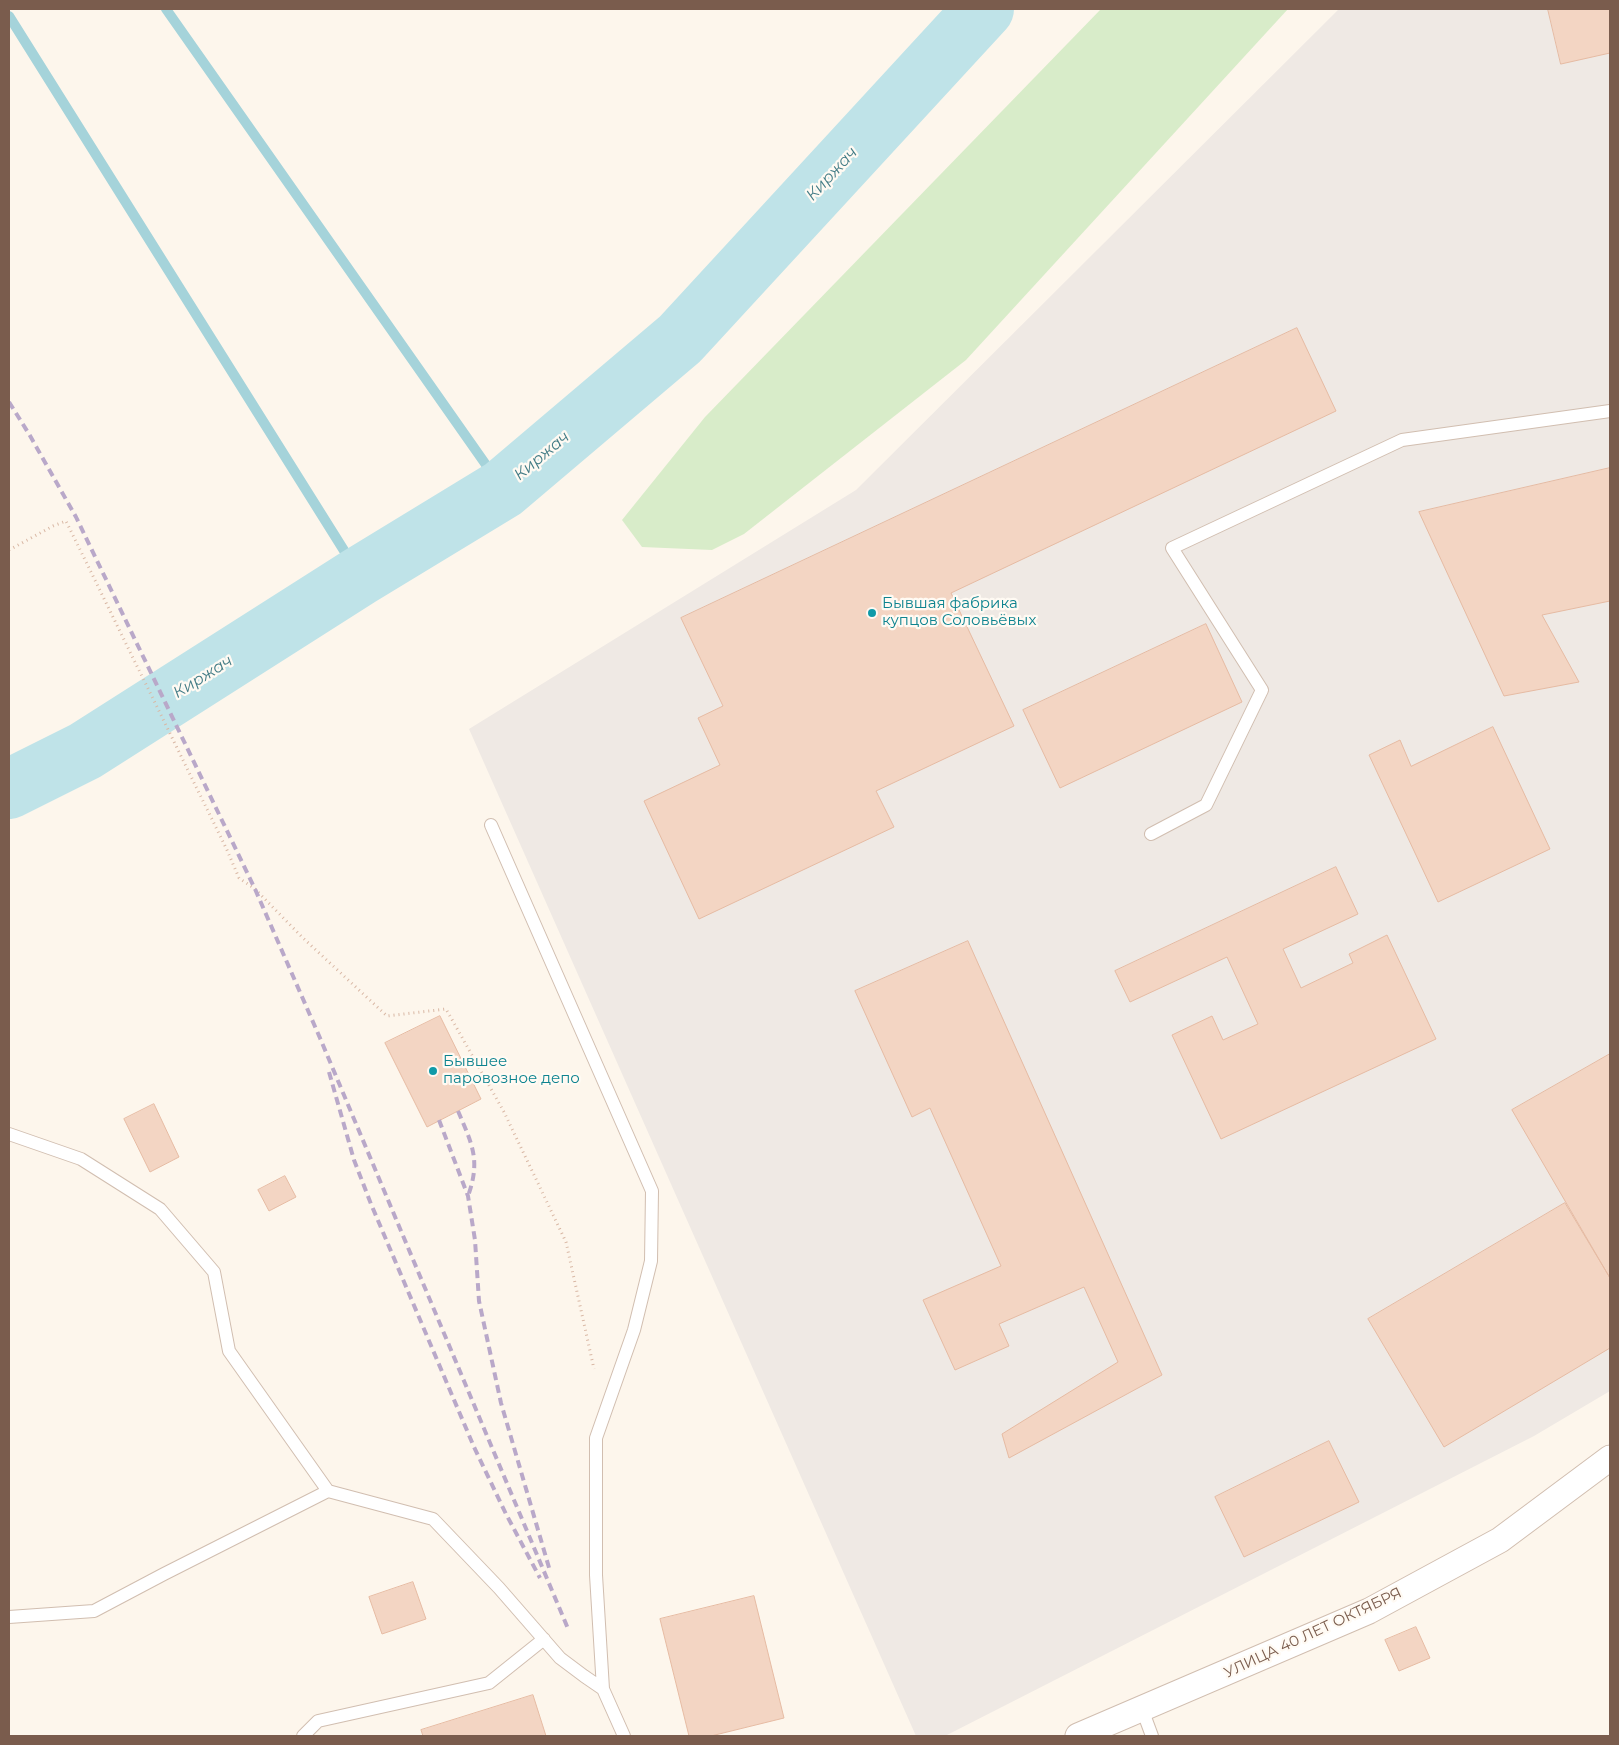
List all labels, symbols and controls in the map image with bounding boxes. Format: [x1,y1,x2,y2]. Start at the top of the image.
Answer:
water label: Киржач [802,143,862,205]
water label: Киржач [510,427,574,485]
place label: Бывшая фабрика купцов Соловьёвых [882,595,1036,630]
marker: Бывшая фабрика купцов Соловьёвых [866,607,878,619]
water label: Киржач [170,651,236,703]
place label: Бывшее паровозное депо [443,1053,580,1088]
marker: Бывшее паровозное депо [427,1065,439,1077]
street label: УЛИЦА 40 ЛЕТ ОКТЯБРЯ [1221,1584,1405,1682]

